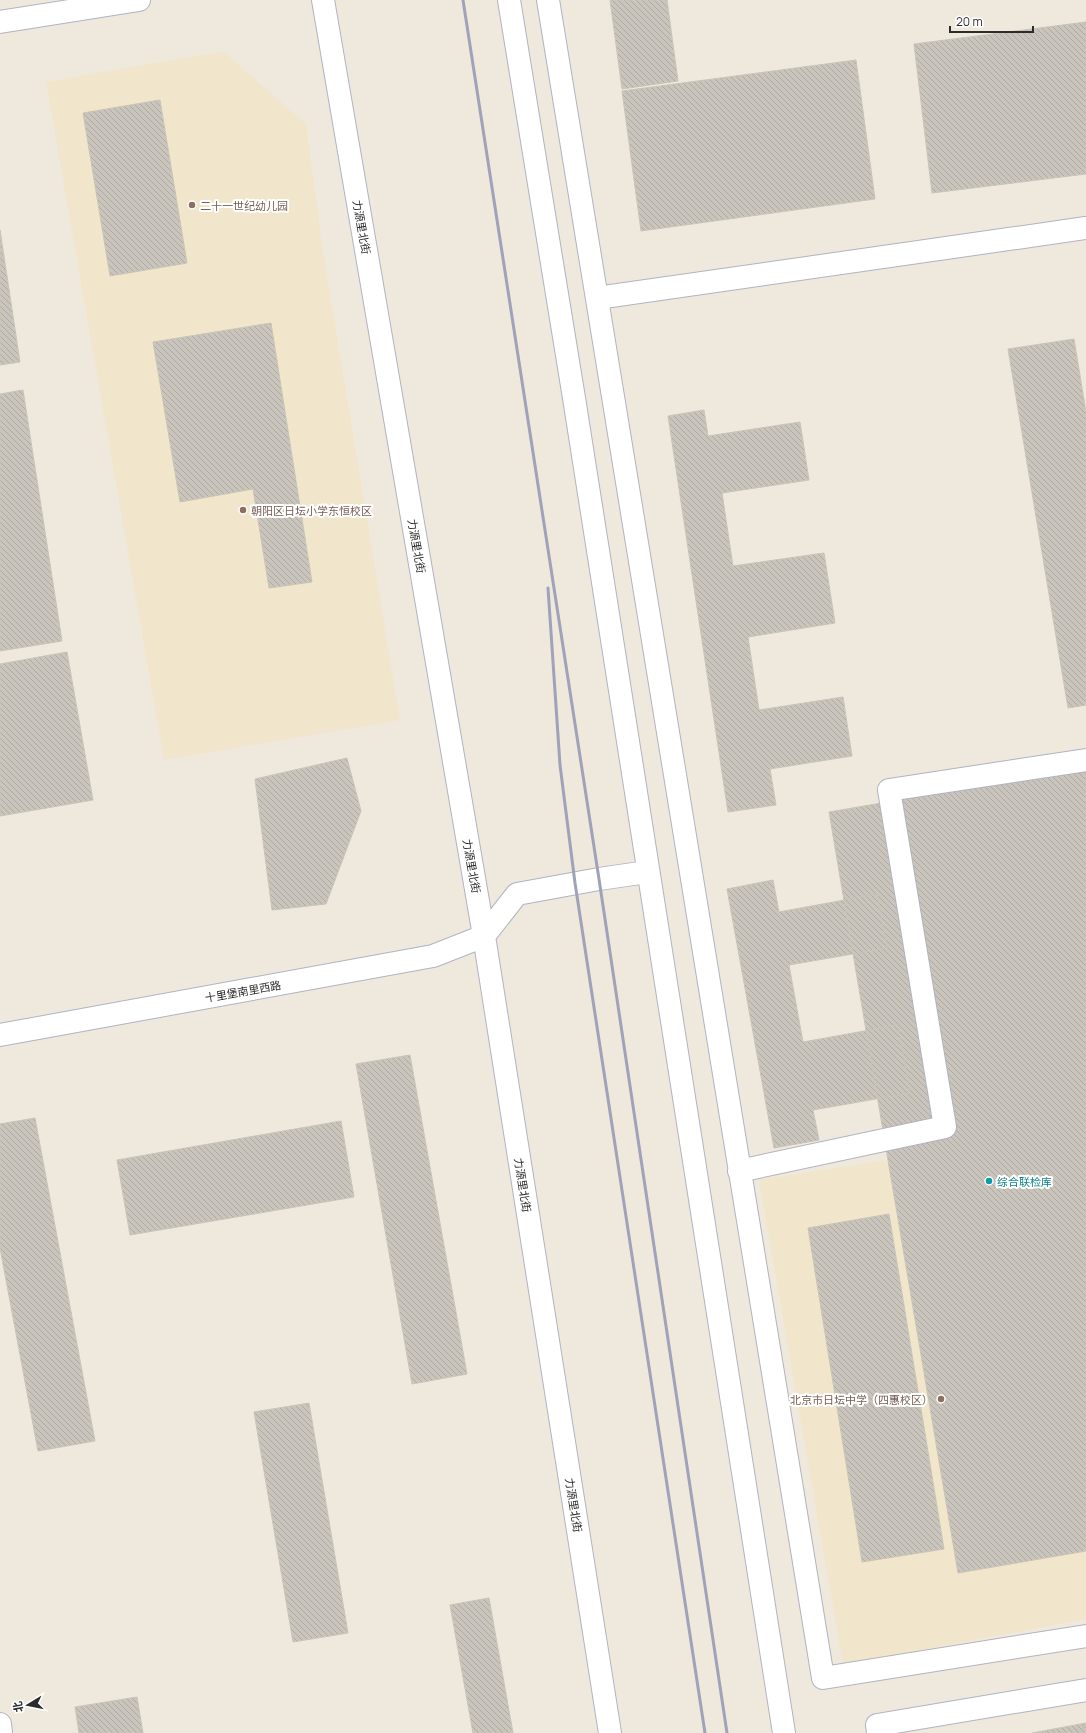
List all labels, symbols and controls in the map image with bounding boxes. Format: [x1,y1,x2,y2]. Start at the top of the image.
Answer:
scale bar [950,8,1033,34]
text: 20 m [956,13,983,30]
place label: 二十一世纪幼儿园 [200,198,288,213]
street label: 力源里北街 [350,199,374,255]
marker: 二十一世纪幼儿园 [187,200,197,210]
place label: 朝阳区日坛小学东恒校区 [251,503,372,518]
marker: 朝阳区日坛小学东恒校区 [238,505,248,515]
street label: 力源里北街 [405,518,429,574]
street label: 力源里北街 [460,838,484,894]
street label: 十里堡南里西路 [204,977,282,1005]
street label: 力源里北街 [511,1157,535,1213]
place label: 综合联检库 [997,1174,1052,1189]
marker: 综合联检库 [984,1176,994,1186]
place label: 北京市日坛中学（四惠校区） [790,1392,933,1407]
marker: 北京市日坛中学（四惠校区） [936,1394,946,1404]
street label: 力源里北街 [562,1477,586,1533]
north arrow [8,1685,48,1725]
text: 北 [9,1700,26,1714]

